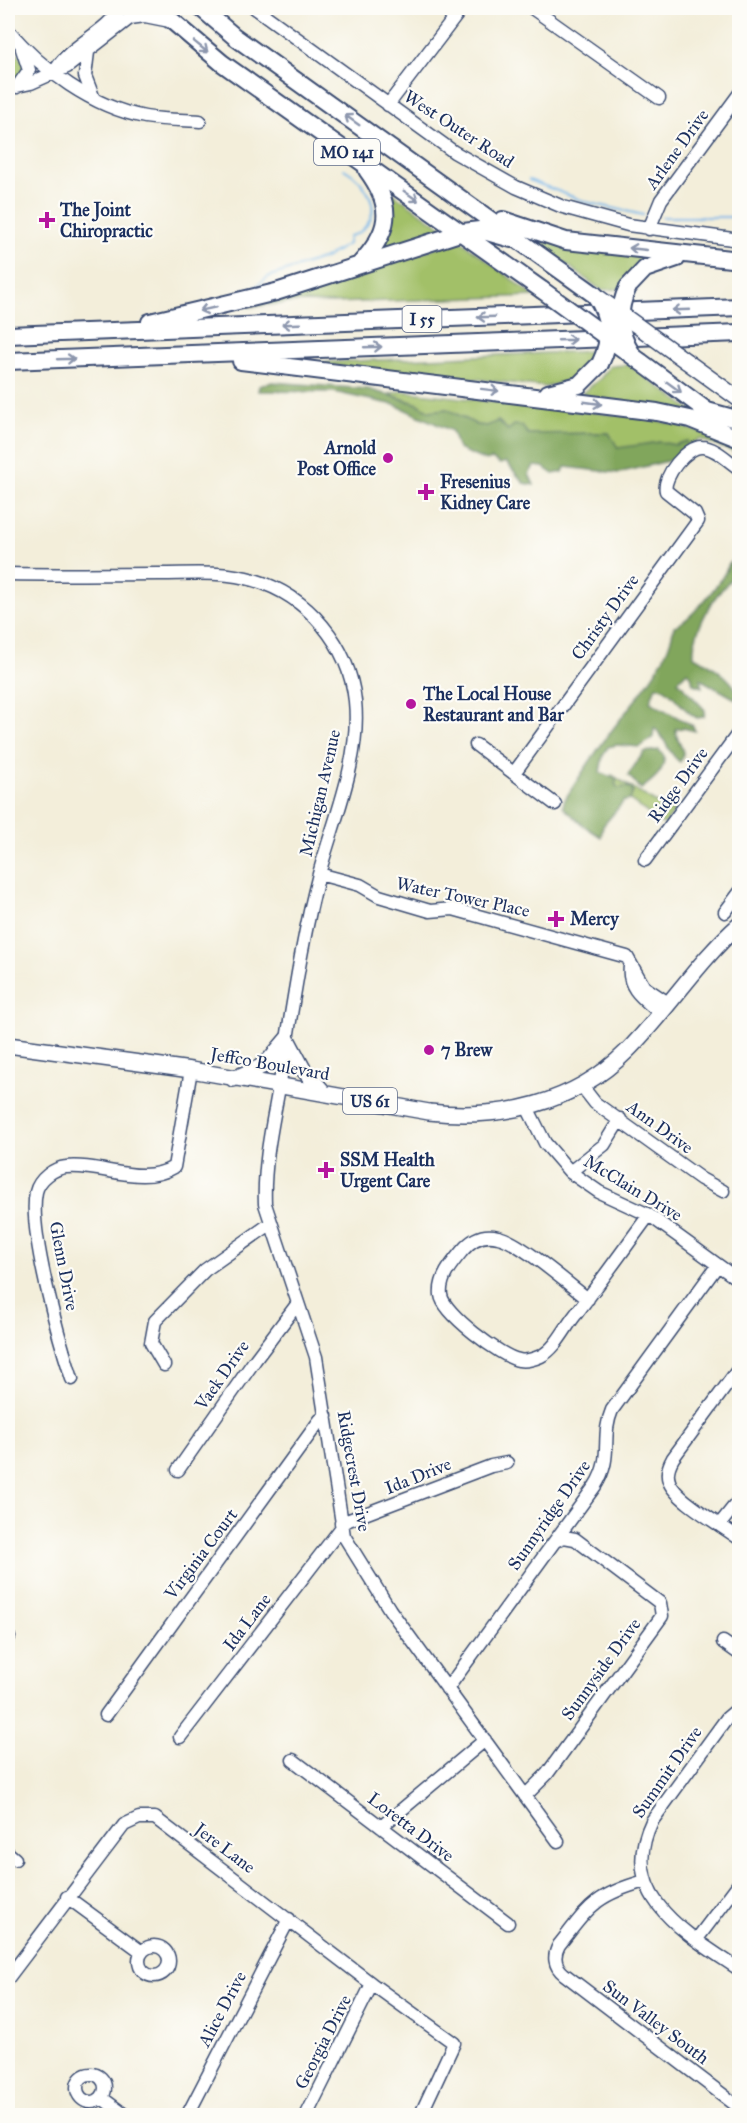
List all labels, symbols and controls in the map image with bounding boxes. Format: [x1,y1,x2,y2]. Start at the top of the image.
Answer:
one-way arrow [193,40,209,53]
street label: West Outer Road [400,85,518,173]
street label: Arlene Drive [640,105,713,194]
one-way arrow [344,114,360,126]
road number: MO 141 [314,139,380,165]
one-way arrow [402,190,419,202]
place label: The Joint Chiropractic [59,199,153,243]
marker: The Joint Chiropractic [38,211,56,229]
one-way arrow [629,243,648,254]
one-way arrow [199,303,218,315]
one-way arrow [672,304,692,315]
road number: I 55 [402,306,442,332]
one-way arrow [477,311,497,323]
one-way arrow [282,319,302,330]
one-way arrow [557,334,577,345]
one-way arrow [362,342,382,353]
one-way arrow [55,353,75,365]
one-way arrow [666,380,682,393]
one-way arrow [480,385,500,396]
one-way arrow [582,398,602,409]
place label: Arnold Post Office [297,437,377,480]
marker: Arnold Post Office [381,451,395,465]
place label: Fresenius Kidney Care [440,471,531,515]
marker: Fresenius Kidney Care [417,483,435,501]
street label: Christy Drive [566,570,644,664]
place label: The Local House Restaurant and Bar [422,683,565,726]
marker: The Local House Restaurant and Bar [404,697,418,711]
street label: Michigan Avenue [295,727,346,859]
street label: Ridge Drive [643,743,714,828]
street label: Water Tower Place [394,872,532,922]
place label: Mercy [570,908,620,931]
marker: Mercy [547,910,565,928]
place label: 7 Brew [441,1039,493,1061]
street label: Jeffco Boulevard [207,1042,331,1086]
marker: 7 Brew [422,1043,436,1057]
road number: US 61 [343,1088,397,1114]
street label: Ann Drive [622,1095,698,1159]
place label: SSM Health Urgent Care [340,1149,436,1193]
street label: McClain Drive [580,1150,686,1226]
marker: SSM Health Urgent Care [317,1161,335,1179]
street label: Glenn Drive [45,1220,83,1312]
street label: Vaek Drive [189,1336,254,1415]
street label: Ridgecrest Drive [332,1409,375,1533]
street label: Ida Drive [382,1453,454,1499]
street label: Sunnyridge Drive [503,1456,596,1575]
street label: Virginia Court [159,1504,243,1605]
street label: Ida Lane [218,1589,276,1655]
street label: Sunnyside Drive [557,1614,645,1724]
street label: Summit Drive [627,1722,707,1822]
street label: Loretta Drive [363,1787,459,1867]
street label: Jere Lane [188,1817,260,1879]
street label: Alice Drive [192,1967,251,2051]
street label: Sun Valley South [599,1975,713,2069]
street label: Georgia Drive [290,1991,357,2093]

